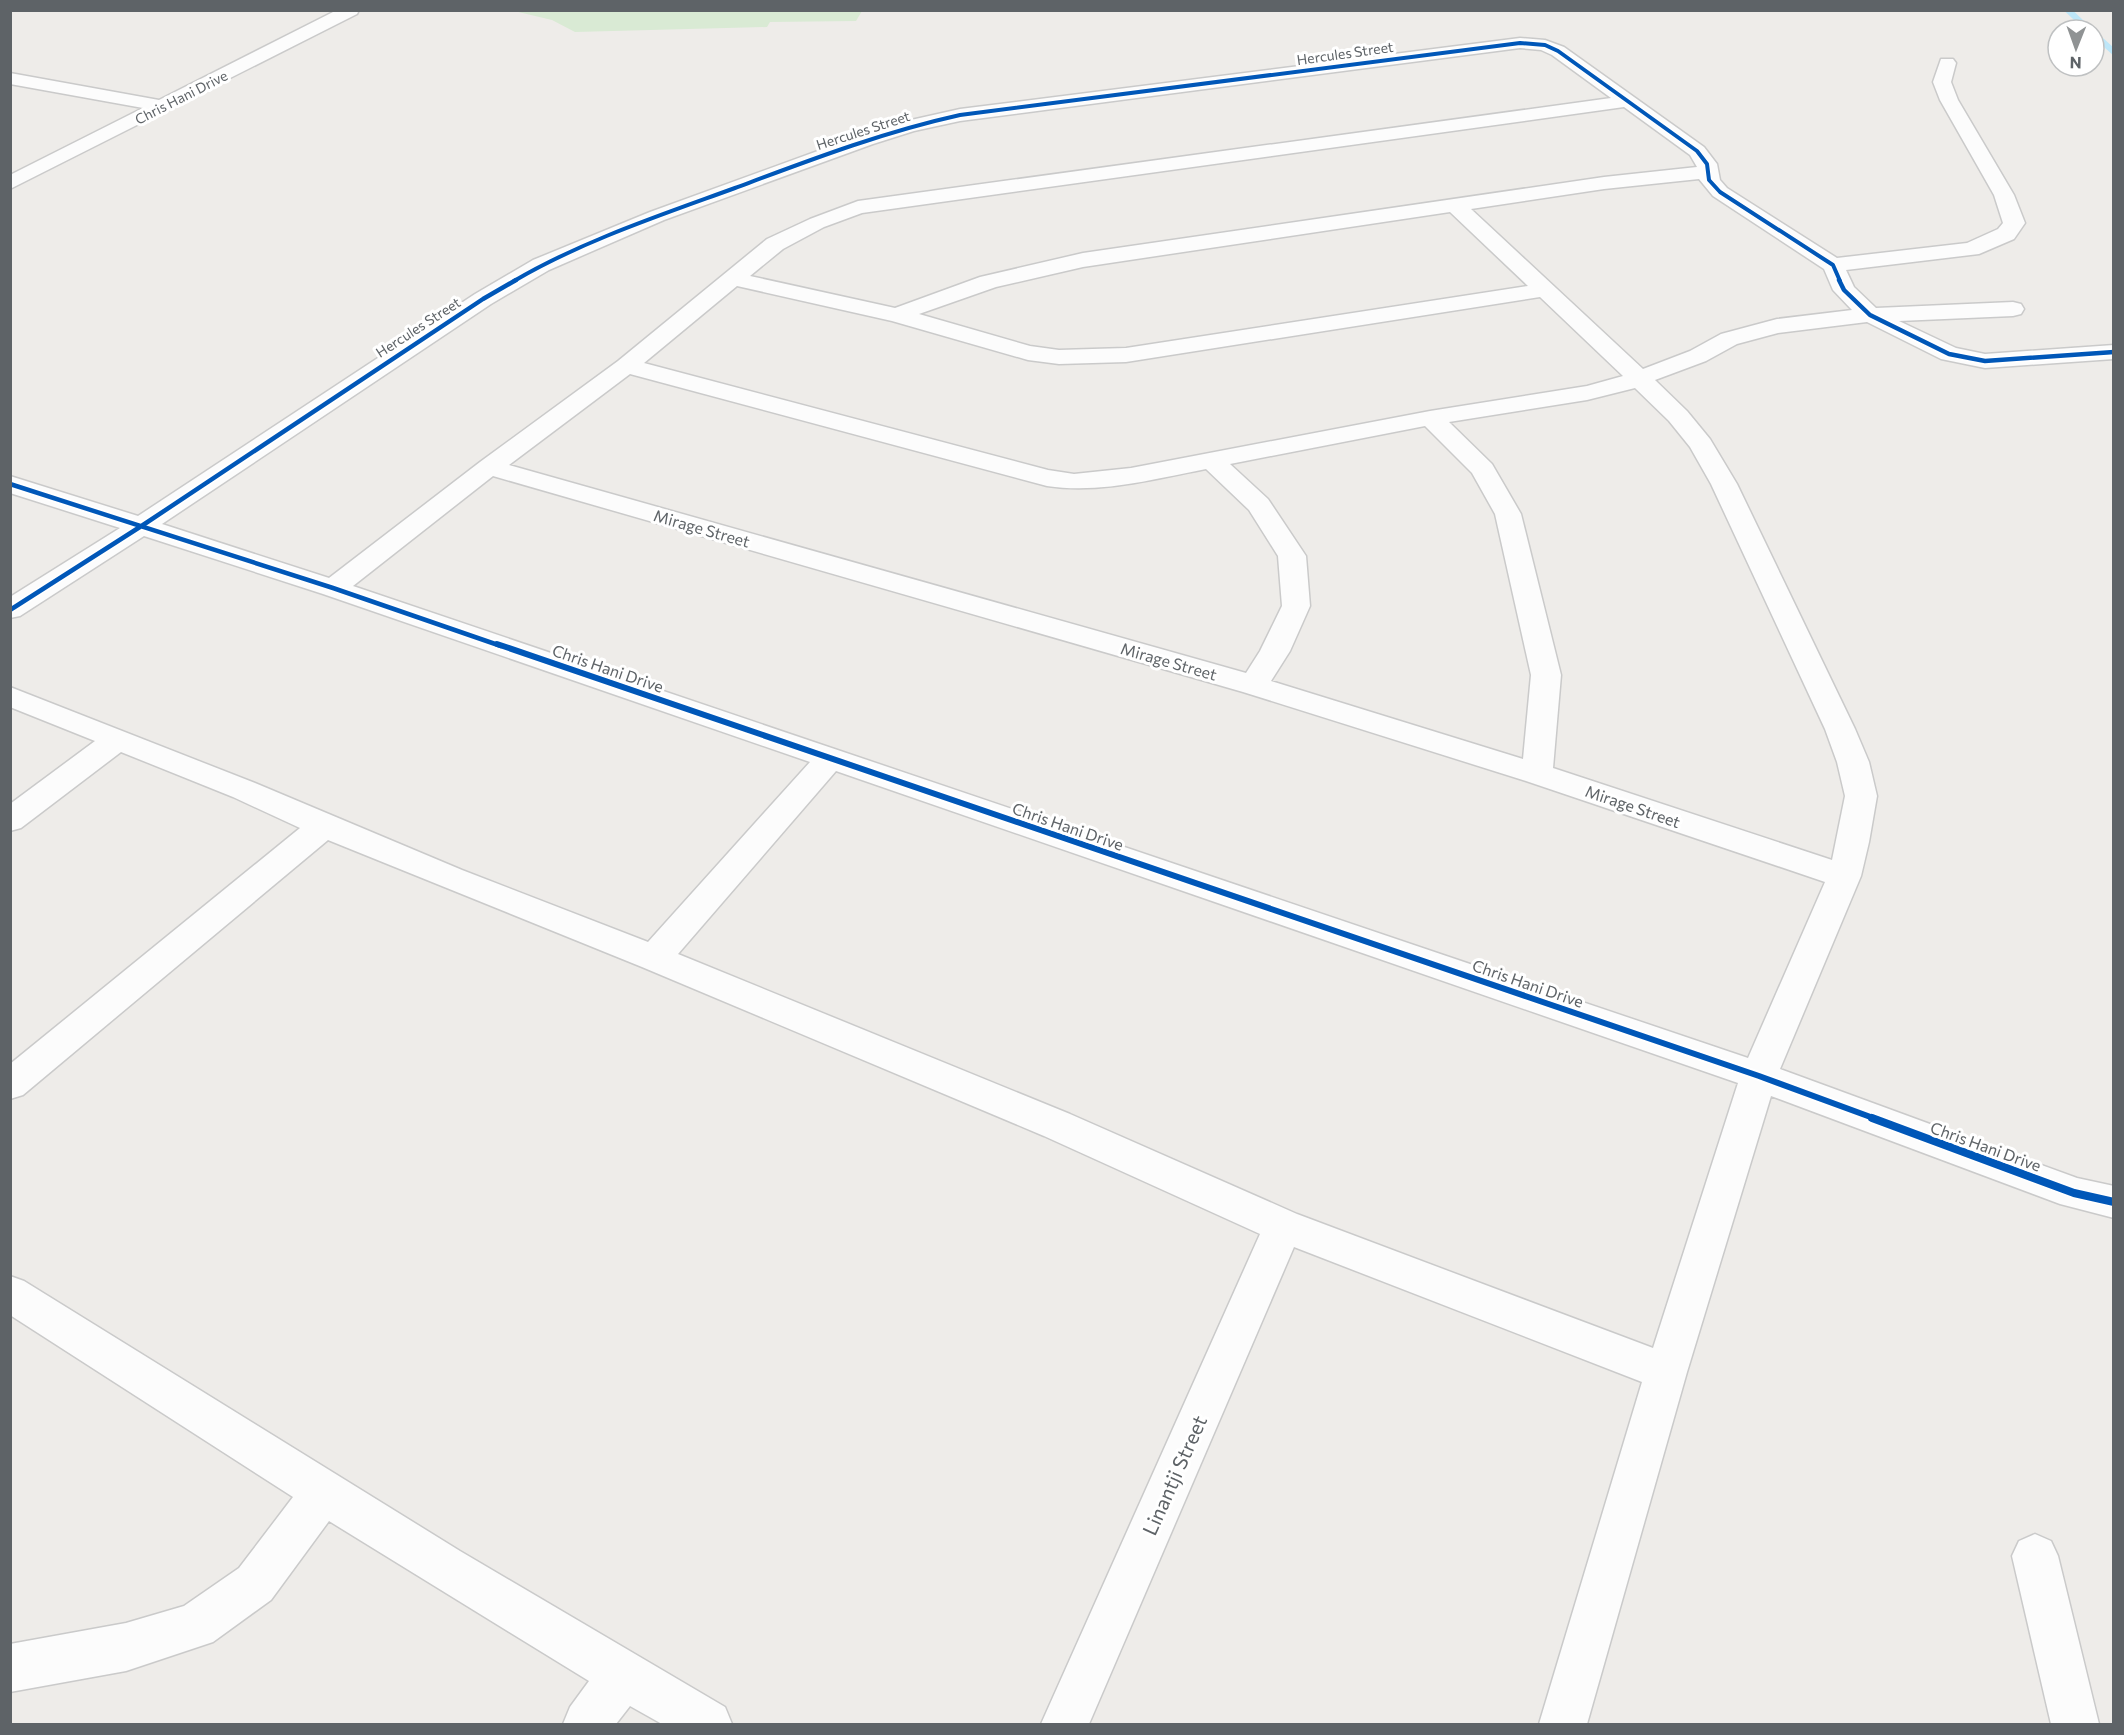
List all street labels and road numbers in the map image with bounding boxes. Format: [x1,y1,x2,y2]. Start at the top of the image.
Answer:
street label: Hercules Street [1296,38,1395,68]
street label: Chris Hani Drive [132,66,230,128]
street label: Hercules Street [814,107,912,153]
street label: Hercules Street [372,293,464,361]
street label: Mirage Street [652,505,753,551]
street label: Mirage Street [1119,638,1220,684]
street label: Chris Hani Drive [550,640,666,696]
street label: Mirage Street [1583,781,1683,831]
street label: Chris Hani Drive [1010,798,1126,854]
street label: Chris Hani Drive [1470,955,1586,1011]
street label: Chris Hani Drive [1928,1117,2044,1175]
street label: Linantji Street [1137,1411,1211,1539]

